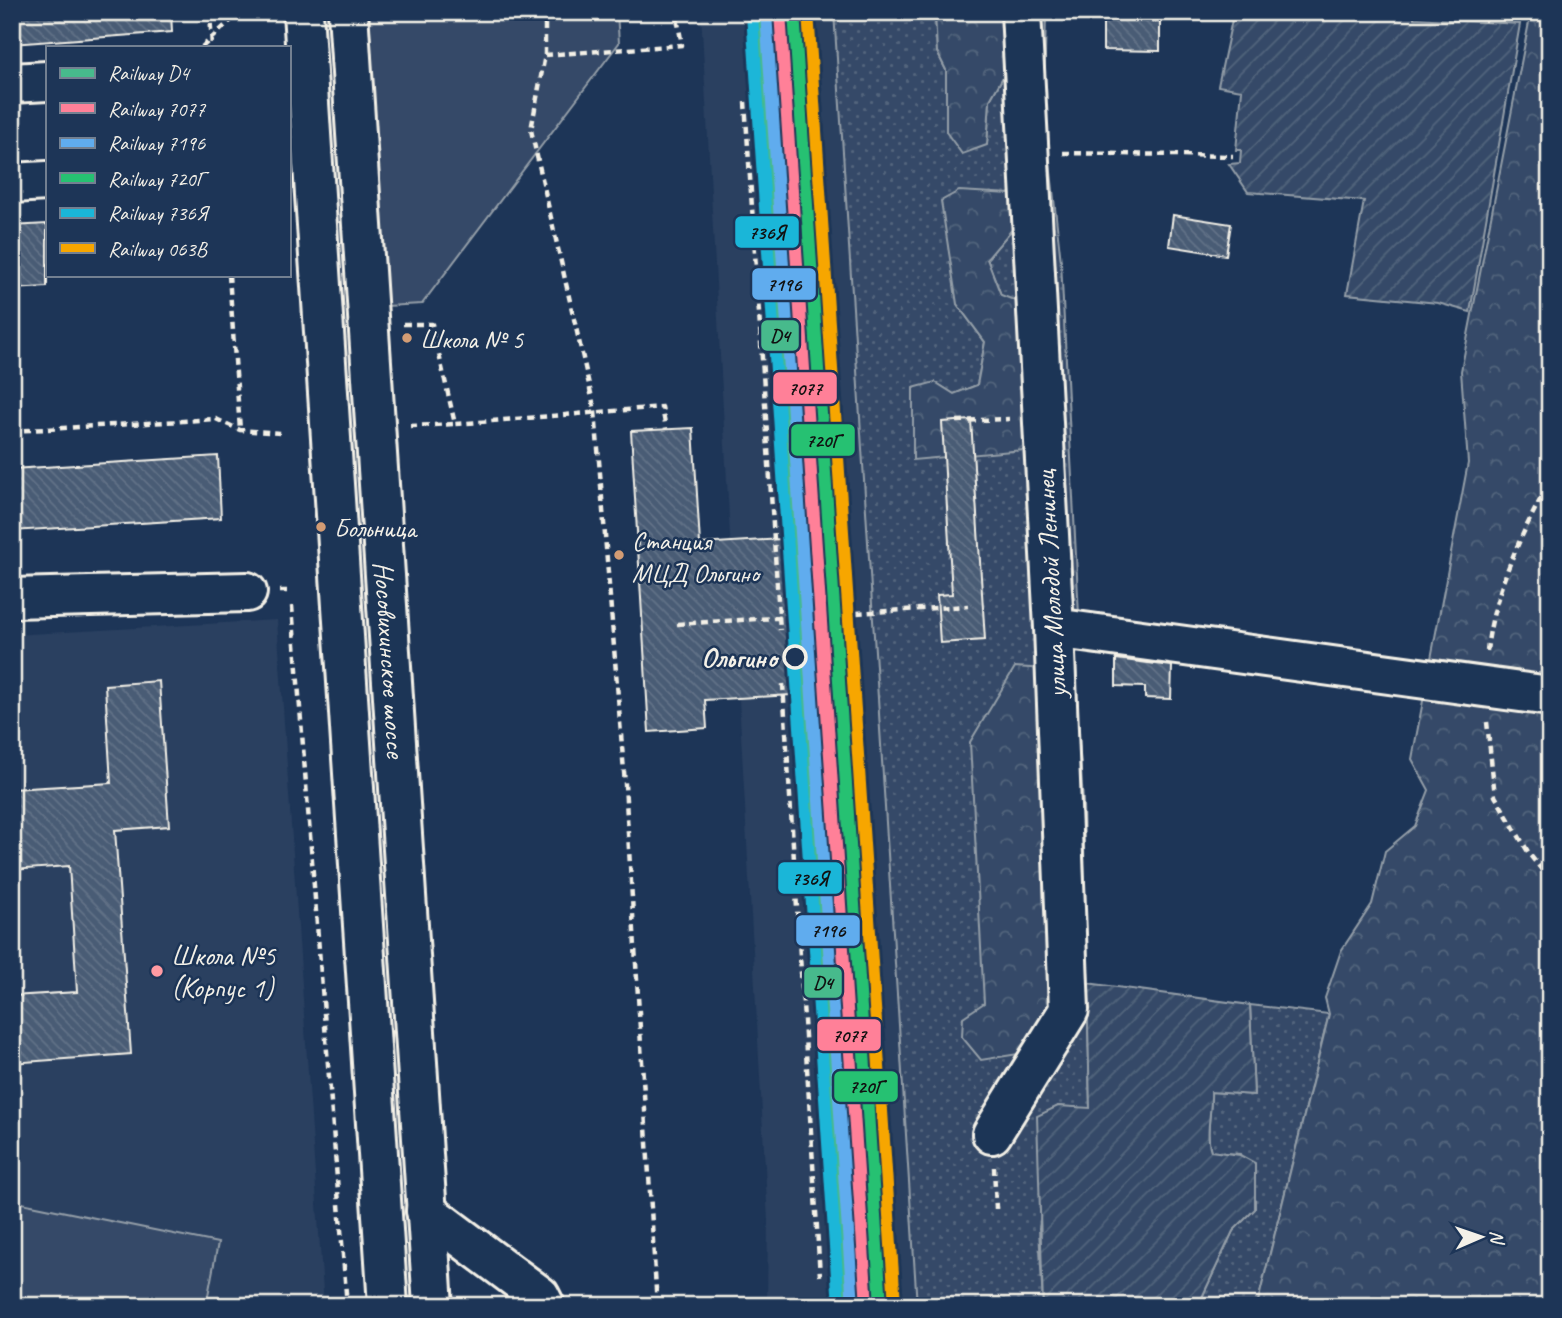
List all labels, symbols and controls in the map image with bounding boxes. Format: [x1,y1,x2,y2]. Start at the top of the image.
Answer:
legend [46,46,290,276]
text: Railway D4 [108,60,192,86]
text: Railway 7077 [108,96,207,122]
text: Railway 7196 [108,130,206,156]
text: Railway 720Г [108,166,210,192]
text: Railway 736Я [108,200,211,226]
line badge: 736Я [734,215,800,249]
text: 736Я [748,221,788,245]
text: Railway 063В [108,236,209,262]
line badge: 7196 [751,267,817,301]
text: 7196 [767,273,803,297]
line badge: D4 [760,319,800,352]
place label: Школа № 5 [420,323,524,356]
text: D4 [770,324,792,348]
marker: Школа № 5 [400,331,414,345]
line badge: 7077 [772,371,838,405]
text: 7077 [788,377,825,401]
line badge: 720Г [790,423,856,457]
text: 720Г [806,429,844,453]
street label: улица Молодой Ленинец [1027,467,1074,701]
place label: Больница [334,512,418,545]
marker: Больница [314,520,328,534]
place label: Станция МЦД Ольгино [632,525,762,590]
marker: Станция МЦД Ольгино [612,548,626,562]
street label: Носовихинское шоссе [366,560,414,761]
place label: Ольгино [701,640,780,675]
marker: Ольгино [783,645,807,669]
line badge: 736Я [777,861,843,895]
text: 736Я [791,867,831,891]
line badge: 7196 [795,914,861,947]
text: 7196 [811,919,847,943]
place label: Школа №5 (Корпус 1) [171,938,277,1005]
marker: Школа №5 (Корпус 1) [149,963,165,979]
line badge: D4 [803,966,843,999]
text: D4 [813,971,835,995]
line badge: 7077 [816,1018,882,1052]
text: 7077 [832,1024,869,1048]
line badge: 720Г [833,1070,899,1103]
text: 720Г [849,1075,887,1099]
north arrow [1446,1202,1516,1272]
text: N [1485,1230,1509,1246]

